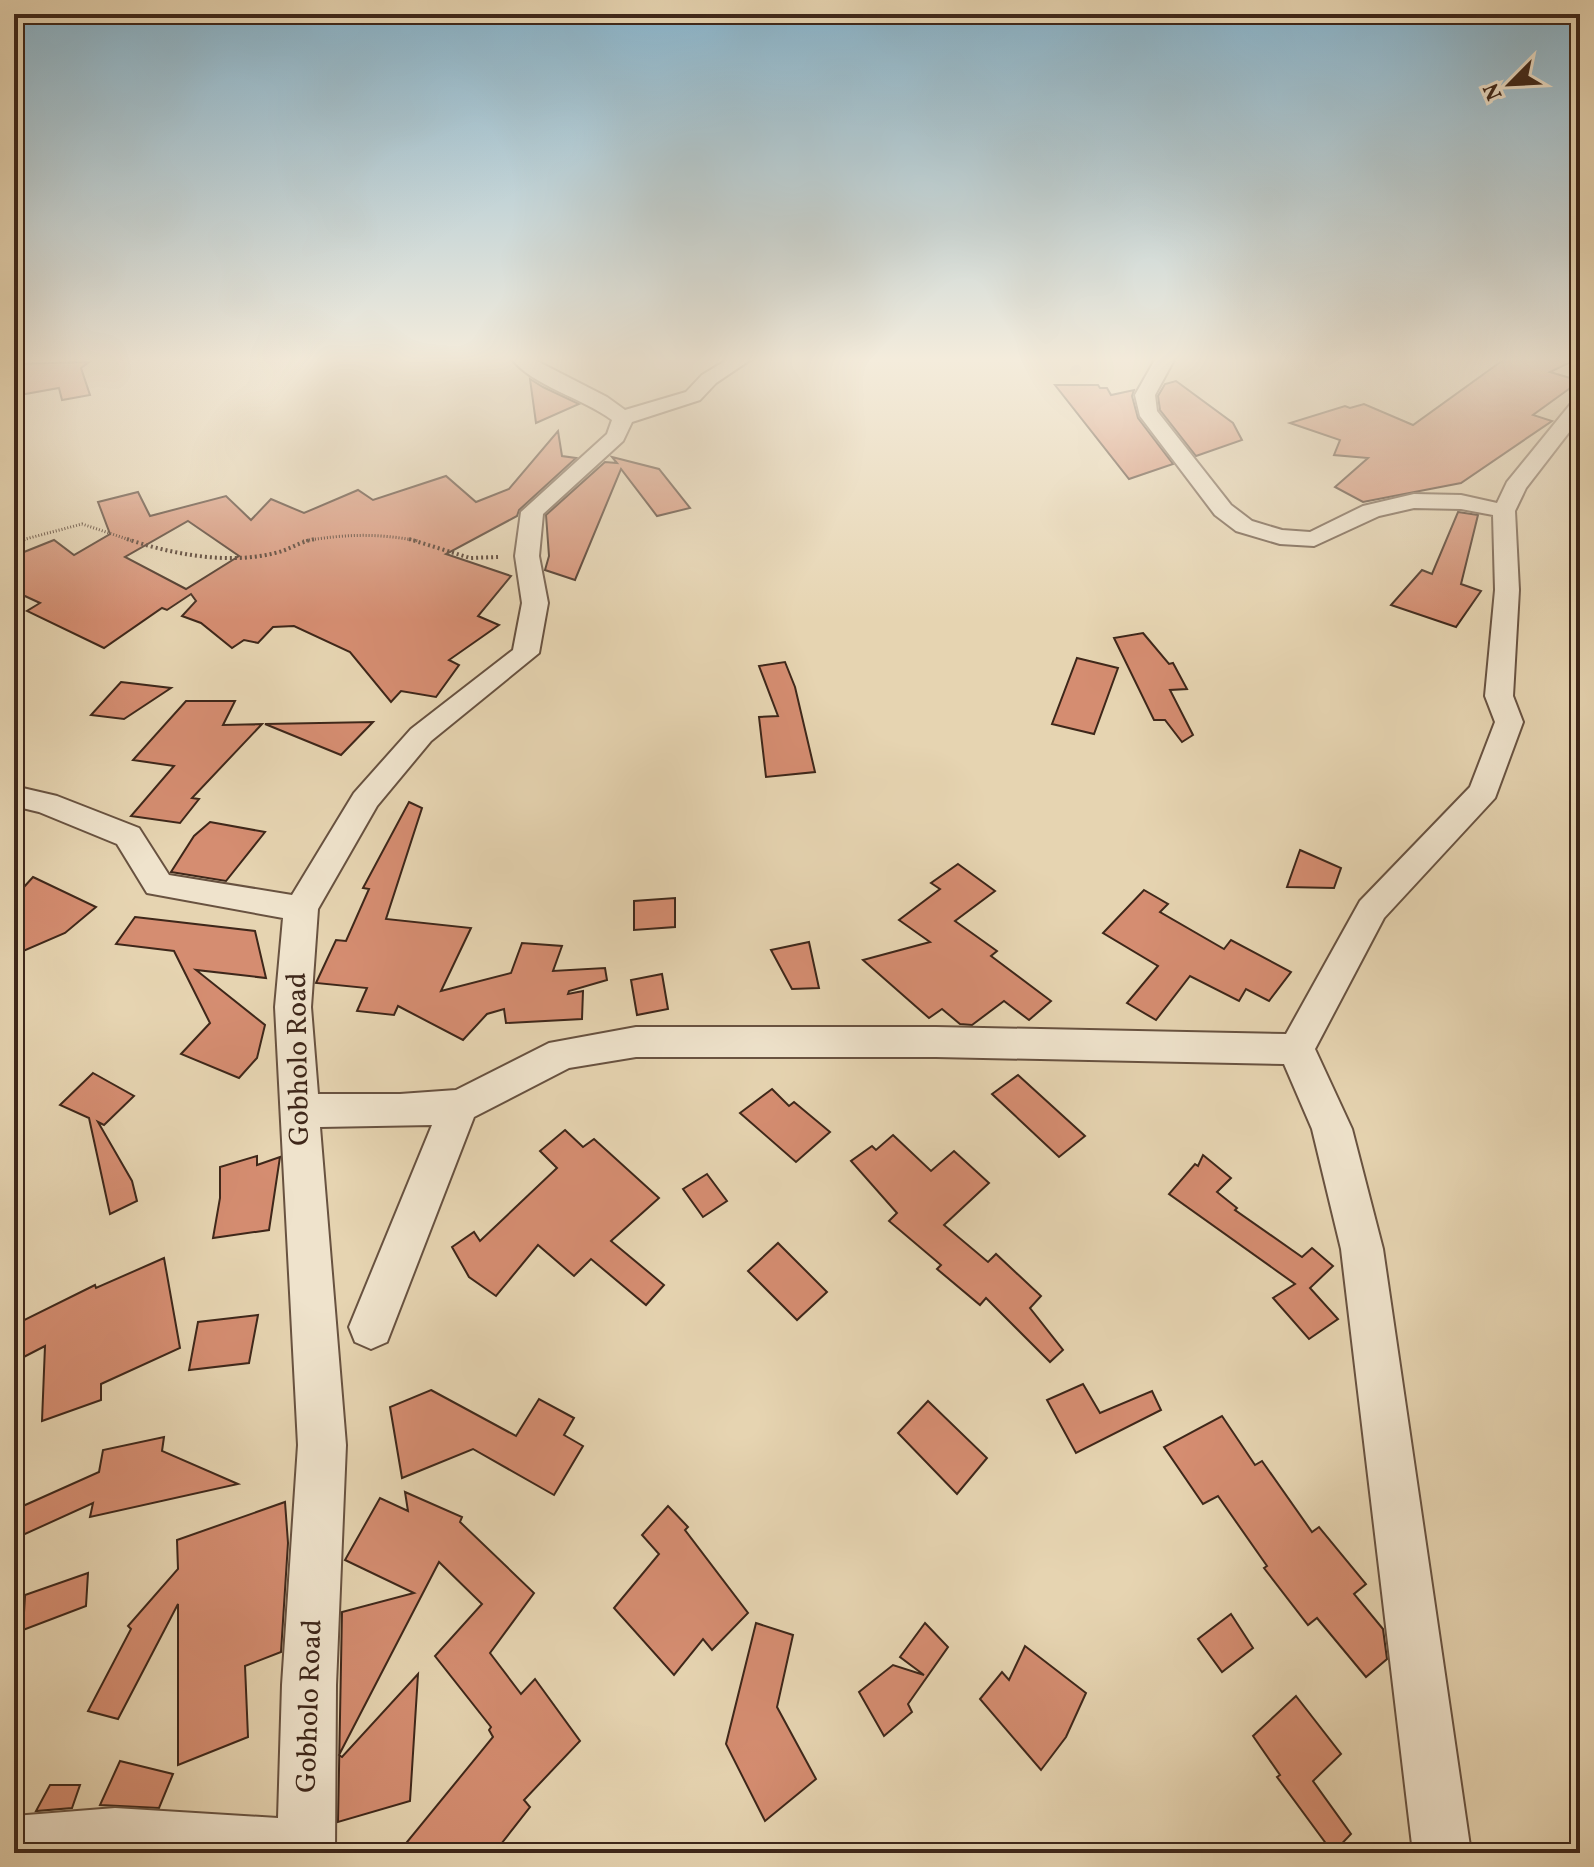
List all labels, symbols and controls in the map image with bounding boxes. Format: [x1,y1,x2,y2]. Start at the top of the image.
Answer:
north arrow [1470,44,1550,124]
text: N [1477,77,1511,105]
street label: Gobholo Road [278,972,320,1146]
street label: Gobholo Road [287,1619,333,1793]

